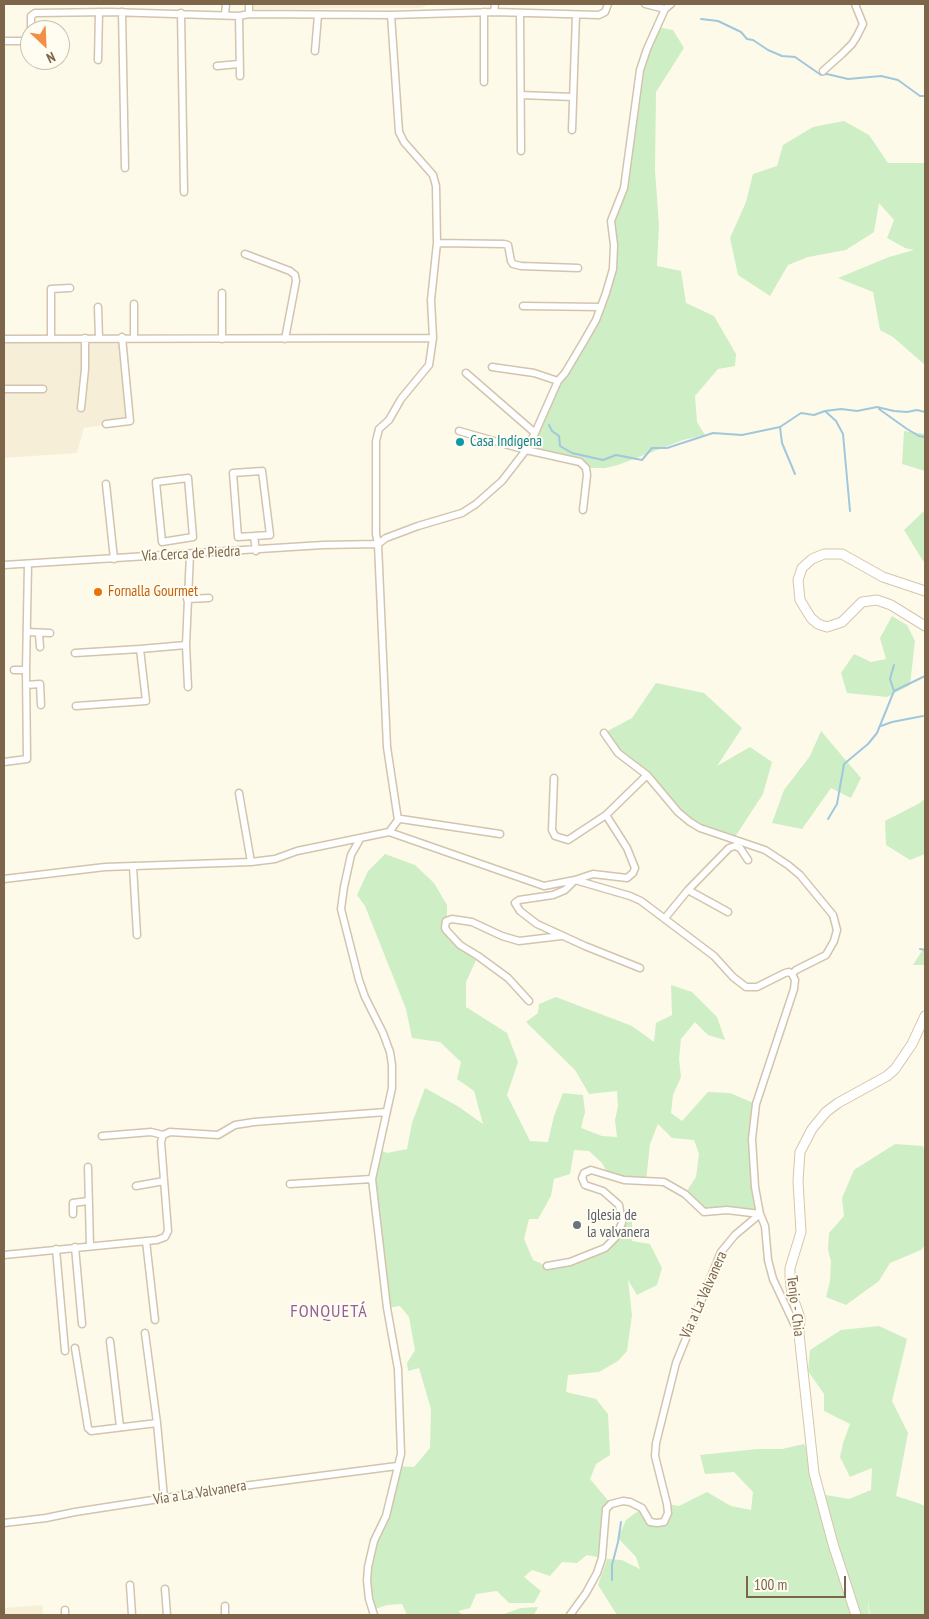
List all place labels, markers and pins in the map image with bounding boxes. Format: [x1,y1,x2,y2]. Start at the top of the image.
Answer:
place label: Casa Indígena [470,433,542,451]
marker: Casa Indígena [454,436,466,448]
place label: Fornalla Gourmet [108,583,198,601]
marker: Fornalla Gourmet [92,586,104,598]
place label: Iglesia de la valvanera [587,1207,650,1242]
marker: Iglesia de la valvanera [571,1219,583,1231]

